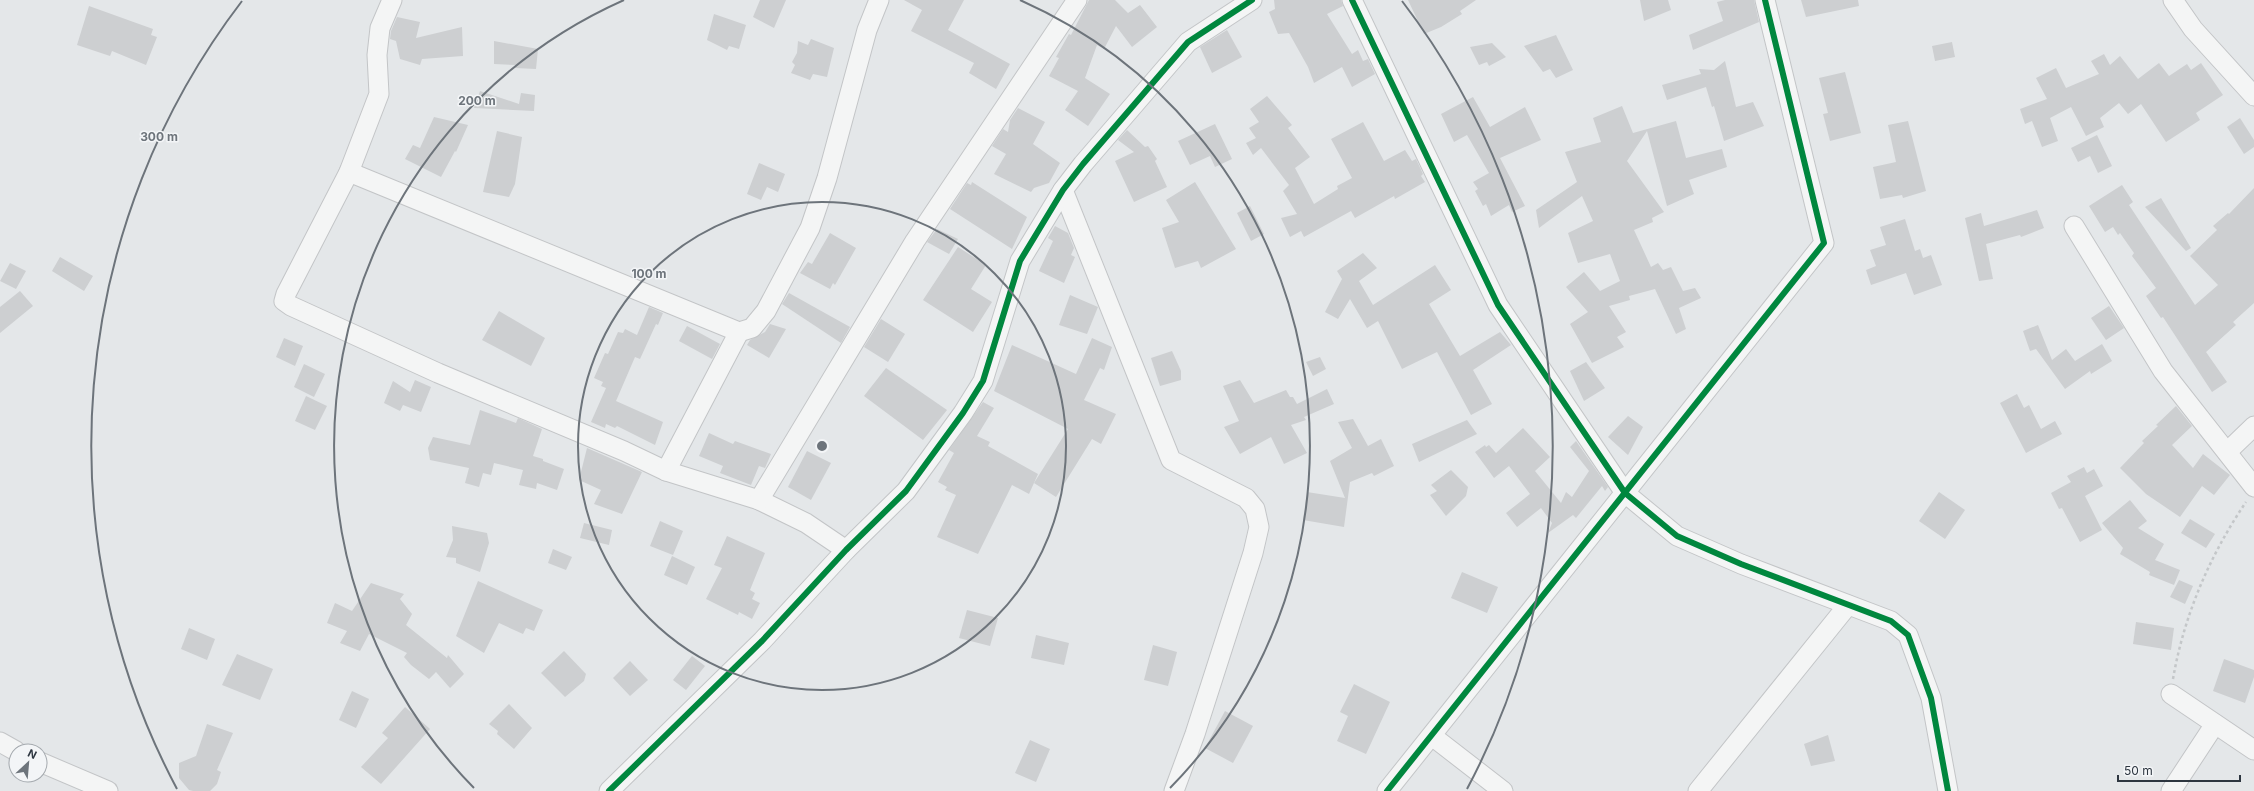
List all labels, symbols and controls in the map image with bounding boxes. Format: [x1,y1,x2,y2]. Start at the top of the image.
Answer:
text: 200 m [458,93,496,108]
text: 300 m [140,129,178,144]
text: 100 m [631,266,667,281]
centre of rings [815,439,829,453]
north arrow [8,743,48,783]
text: N [26,746,39,762]
scale bar [2118,757,2240,783]
text: 50 m [2124,763,2153,778]

